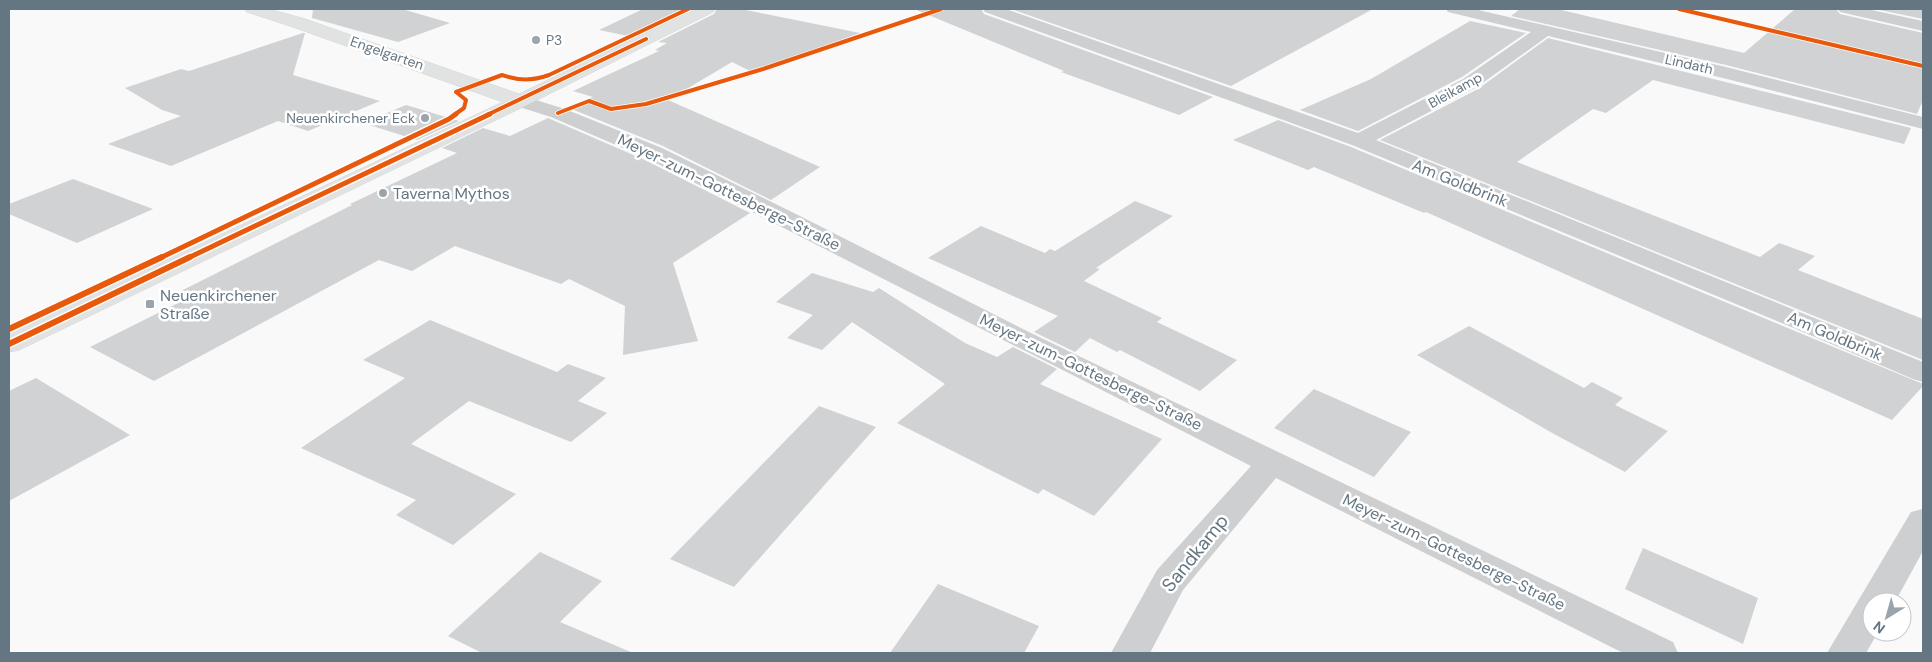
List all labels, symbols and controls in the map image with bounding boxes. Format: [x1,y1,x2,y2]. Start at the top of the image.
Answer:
place label: P3 [546,31,562,49]
street label: Engelgarten [348,32,426,74]
marker: P3 [530,34,542,46]
street label: Lindath [1663,50,1715,78]
street label: Bleikamp [1425,68,1485,112]
place label: Neuenkirchener Eck [286,109,415,127]
marker: Neuenkirchener Eck [419,112,431,124]
street label: Meyer-zum-Gottesberge-Straße [614,129,844,255]
street label: Am Goldbrink [1409,154,1511,212]
place label: Taverna Mythos [393,183,510,204]
marker: Taverna Mythos [377,187,389,199]
place label: Neuenkirchener Straße [160,285,277,324]
marker: Neuenkirchener Straße [144,298,156,310]
street label: Am Goldbrink [1784,307,1886,365]
street label: Meyer-zum-Gottesberge-Straße [976,309,1206,435]
street label: Meyer-zum-Gottesberge-Straße [1339,489,1569,615]
street label: Sandkamp [1156,509,1234,597]
north arrow [1862,592,1912,642]
text: N [1870,617,1889,638]

